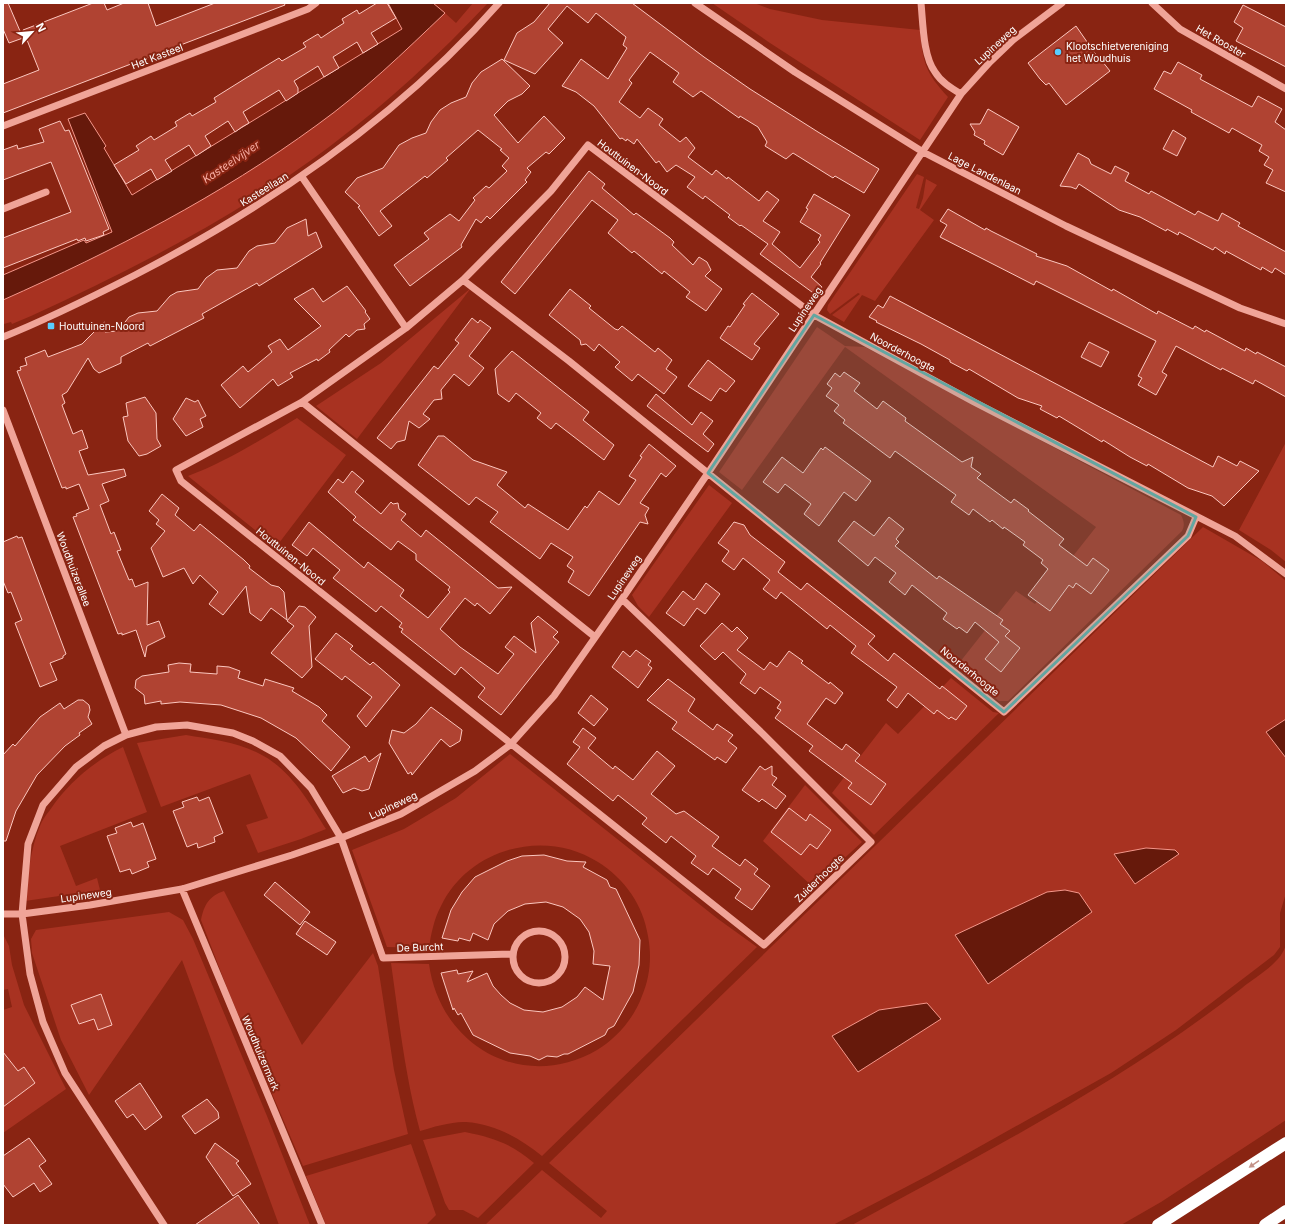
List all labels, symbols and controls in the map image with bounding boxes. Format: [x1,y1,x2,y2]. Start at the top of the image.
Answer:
north arrow [12,12,52,52]
text: N [33,21,49,34]
street label: Het Rooster [1194,22,1248,60]
street label: Lupineweg [972,23,1018,67]
place label: Klootschietvereniging het Woudhuis [1066,40,1169,64]
street label: Het Kasteel [130,41,184,71]
marker: Klootschietvereniging het Woudhuis [1053,47,1063,57]
street label: Houttuinen-Noord [595,136,671,198]
water label: Kasteelvijver [200,137,263,186]
street label: Lage Landenlaan [946,149,1024,197]
street label: Kasteellaan [238,169,290,209]
street label: Lupineweg [786,284,824,334]
place label: Houttuinen-Noord [59,320,144,332]
marker: Houttuinen-Noord [46,321,56,331]
street label: Noorderhoogte [868,330,938,374]
street label: Houttuinen-Noord [254,524,328,588]
street label: Woudhuizerallee [54,530,94,608]
street label: Lupineweg [605,552,643,602]
street label: Noorderhoogte [938,644,1002,698]
street label: Lupineweg [367,789,419,821]
street label: Zuiderhoogte [792,851,846,904]
street label: Lupineweg [60,885,112,905]
street label: De Burcht [396,940,444,954]
street label: Woudhuizermark [240,1014,282,1093]
one-way arrow [1248,1161,1259,1168]

